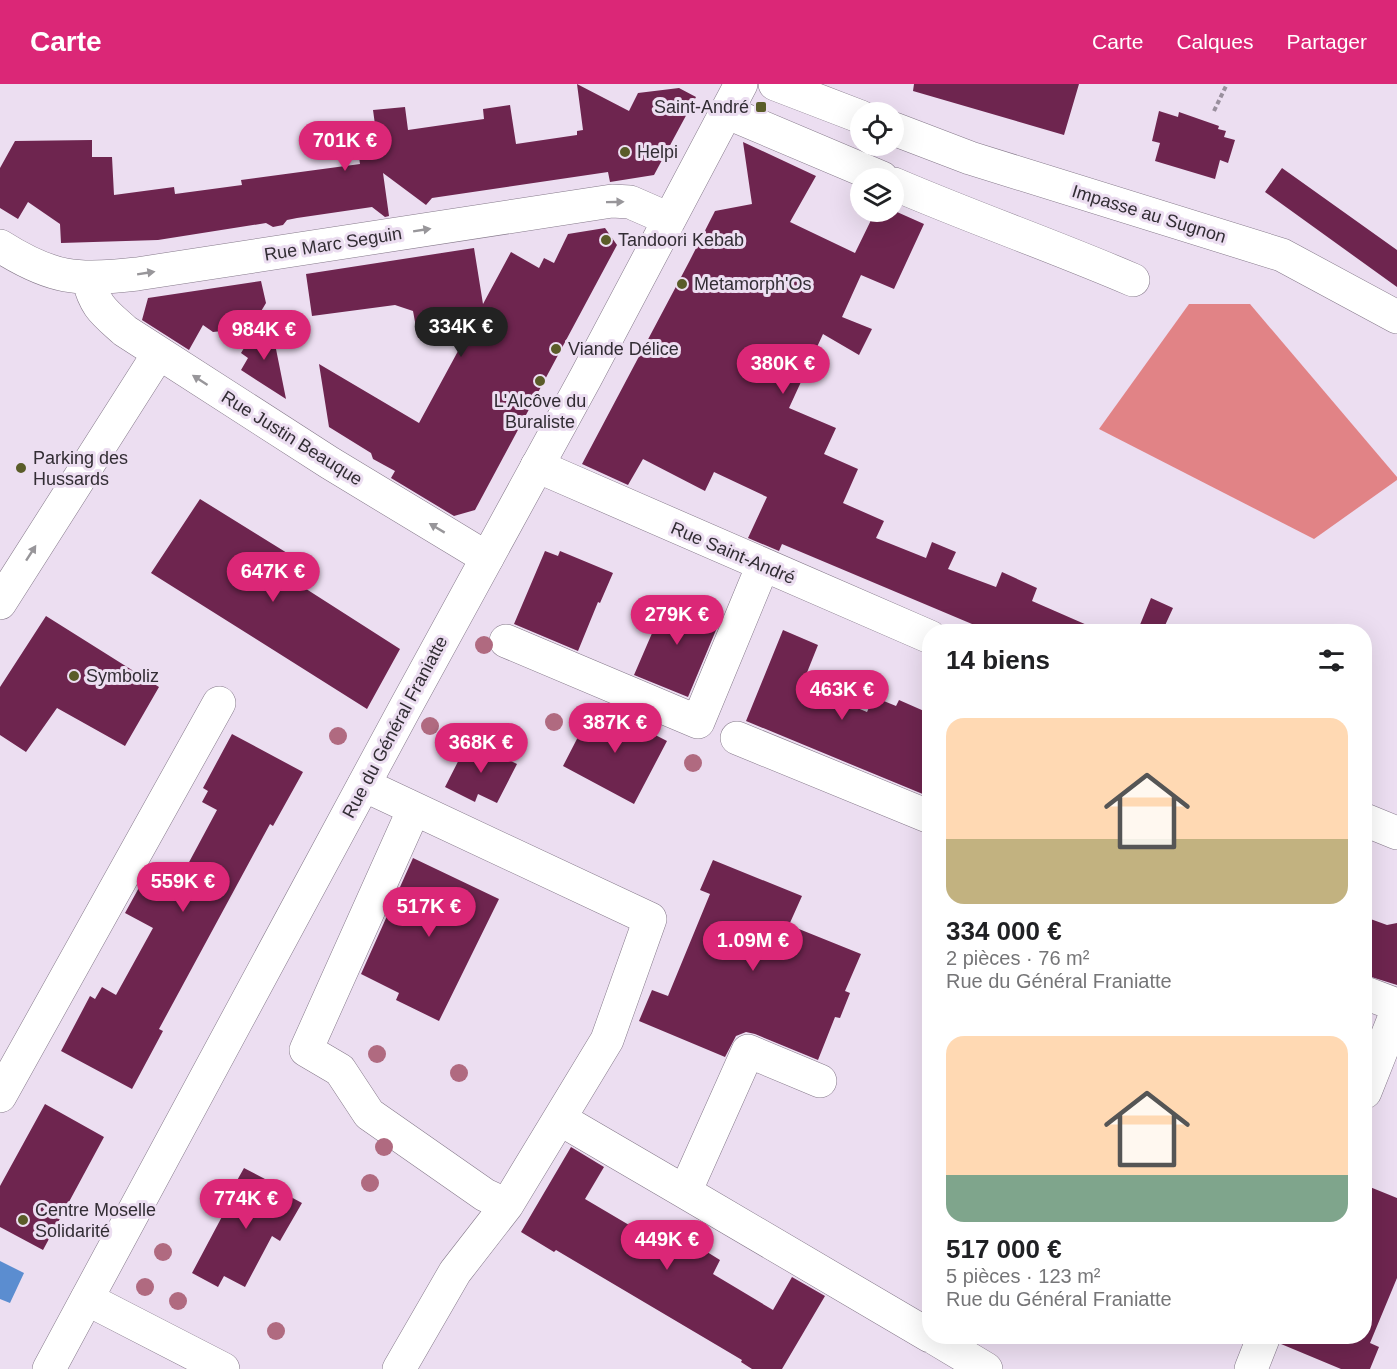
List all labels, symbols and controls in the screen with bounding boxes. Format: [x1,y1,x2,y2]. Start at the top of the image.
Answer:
text: Carte [30,26,102,57]
text: Carte [1092,30,1143,53]
text: Calques [1176,30,1253,53]
text: Partager [1286,30,1367,53]
place label: Saint-André [654,97,749,117]
marker: Saint-André [754,100,768,114]
map controls [850,102,904,222]
button: locate [850,102,904,156]
pin: 701K € [296,121,394,172]
text: 701K € [313,129,377,151]
place label: Helpi [637,142,678,162]
marker: Helpi [618,145,632,159]
button: layers [850,168,904,222]
street label: Impasse au Sugnon [1070,181,1228,247]
one-way arrow [605,197,624,207]
street label: Rue Marc Seguin [263,223,403,265]
one-way arrow [413,226,432,235]
place label: Tandoori Kebab [618,230,744,250]
marker: Tandoori Kebab [599,233,613,247]
one-way arrow [137,268,156,277]
place label: Metamorph'Os [694,274,811,294]
marker: Metamorph'Os [675,277,689,291]
pin: 334K € [412,307,510,358]
pin: 984K € [215,310,313,361]
text: 334K € [429,315,493,337]
text: 984K € [232,318,296,340]
place label: Viande Délice [568,339,679,359]
marker: Viande Délice [549,342,563,356]
pin: 380K € [734,344,832,395]
text: 380K € [751,352,815,374]
one-way arrow [192,374,209,385]
marker: L'Alcôve du Buraliste [533,374,547,388]
street label: Rue Justin Beauque [218,387,366,489]
place label: L'Alcôve du Buraliste [494,391,586,432]
place label: Parking des Hussards [33,448,128,489]
marker: Parking des Hussards [14,461,28,475]
street label: Rue Saint-André [668,518,798,588]
one-way arrow [429,522,445,533]
one-way arrow [26,545,37,561]
pin: 647K € [224,552,322,603]
text: 647K € [241,560,305,582]
pin: 279K € [628,595,726,646]
text: 279K € [645,603,709,625]
street label: Rue du Général Franiatte [338,633,452,821]
icon: filters [1315,644,1348,677]
text: 14 biens [946,645,1050,675]
place label: Symboliz [86,666,159,686]
marker: Symboliz [67,669,81,683]
pin: 463K € [793,670,891,721]
text: 463K € [810,678,874,700]
pin: 387K € [566,703,664,754]
text: 387K € [583,711,647,733]
pin: 368K € [432,723,530,774]
text: 368K € [449,731,513,753]
icon: home [1093,757,1201,865]
pin: 559K € [134,862,232,913]
text: 559K € [151,870,215,892]
pin: 517K € [380,887,478,938]
text: 517K € [397,895,461,917]
text: 334 000 € [946,916,1062,946]
pin: 1.09M € [698,921,808,972]
text: 1.09M € [717,929,789,951]
text: 2 pièces · 76 m² [946,947,1089,969]
text: Rue du Général Franiatte [946,970,1172,992]
icon: home [1093,1075,1201,1183]
pin: 774K € [197,1179,295,1230]
text: 774K € [214,1187,278,1209]
place label: Centre Moselle Solidarité [35,1200,156,1241]
marker: Centre Moselle Solidarité [16,1213,30,1227]
pin: 449K € [618,1220,716,1271]
text: 449K € [635,1228,699,1250]
text: 517 000 € [946,1234,1062,1264]
text: 5 pièces · 123 m² [946,1265,1101,1287]
text: Rue du Général Franiatte [946,1288,1172,1310]

